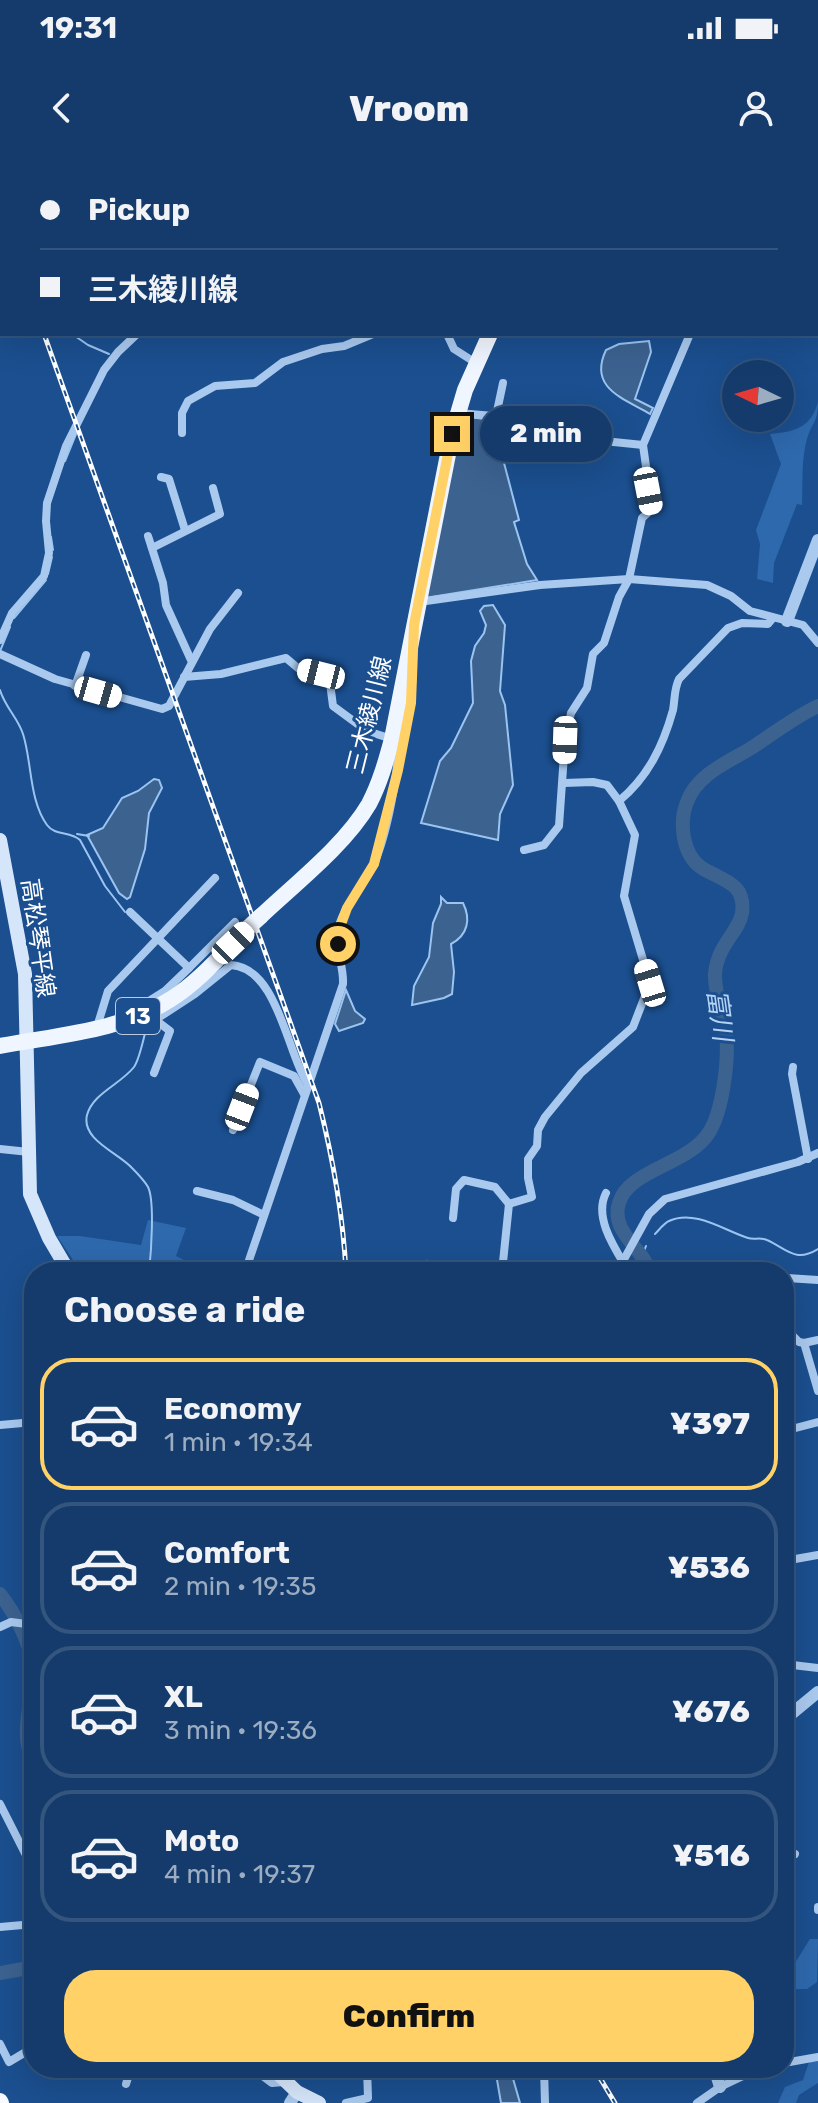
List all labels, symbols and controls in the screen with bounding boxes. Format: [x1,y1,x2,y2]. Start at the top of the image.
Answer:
text: 19:31 [40,10,117,46]
icon: back [40,86,84,130]
icon: person [734,86,778,130]
text: Vroom [349,87,469,130]
text: Pickup [88,192,190,228]
text: 三木綾川線 [88,272,238,308]
north arrow [722,360,794,432]
map controls [722,360,794,432]
callout: 2 min [480,406,612,462]
route end [434,416,470,452]
text: 2 min [510,418,582,449]
car [632,465,664,517]
street label: 三木綾川線 [341,653,397,777]
car [295,657,347,691]
car [72,674,124,710]
car [552,716,578,764]
street label: 高松琴平線 [16,877,60,999]
car [207,918,259,968]
route start [320,926,356,962]
car [632,957,668,1009]
water label: 富川 [701,987,739,1046]
road number: 13 [116,998,160,1034]
car [222,1080,262,1134]
text: Choose a ride [64,1288,305,1331]
icon: car [68,1388,140,1460]
text: Economy [164,1391,302,1427]
text: ¥397 [670,1406,750,1442]
text: 1 min · 19:34 [164,1427,313,1458]
icon: car [68,1532,140,1604]
text: Comfort [164,1535,290,1571]
text: ¥536 [668,1550,750,1586]
text: 2 min · 19:35 [164,1571,316,1602]
icon: car [68,1676,140,1748]
text: XL [164,1679,203,1715]
text: ¥676 [672,1694,750,1730]
text: 3 min · 19:36 [164,1715,317,1746]
icon: car [68,1820,140,1892]
text: Moto [164,1823,239,1859]
text: ¥516 [673,1838,750,1874]
text: 4 min · 19:37 [164,1859,315,1890]
button: Confirm [64,1970,754,2062]

